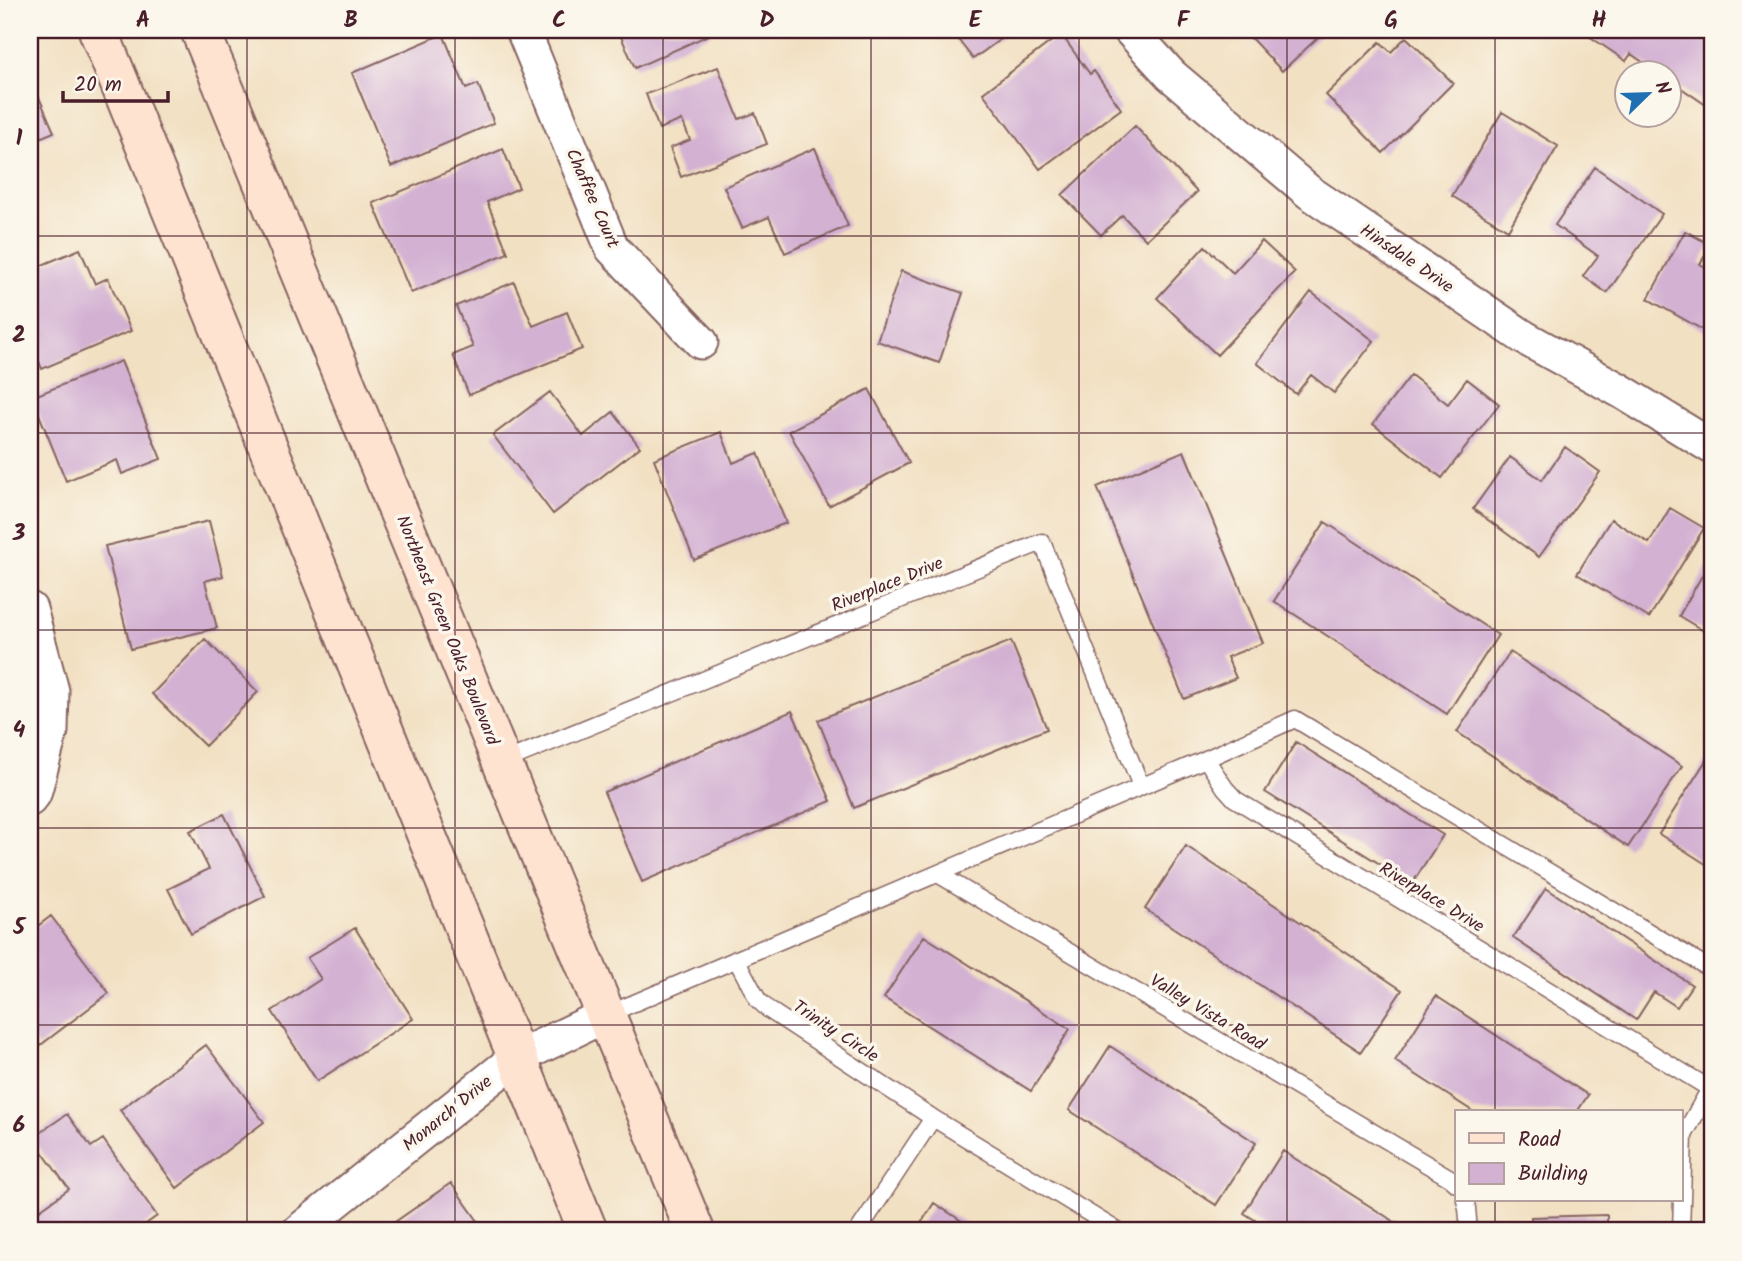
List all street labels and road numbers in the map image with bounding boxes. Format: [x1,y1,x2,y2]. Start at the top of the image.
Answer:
street label: Chaffee Court [557,144,627,254]
street label: Hinsdale Drive [1353,217,1459,302]
street label: Northeast Green Oaks Boulevard [387,511,506,751]
street label: Riverplace Drive [827,550,948,621]
street label: Riverplace Drive [1373,855,1490,941]
street label: Valley Vista Road [1144,967,1272,1060]
street label: Trinity Circle [786,993,884,1071]
street label: Monarch Drive [397,1069,499,1160]

